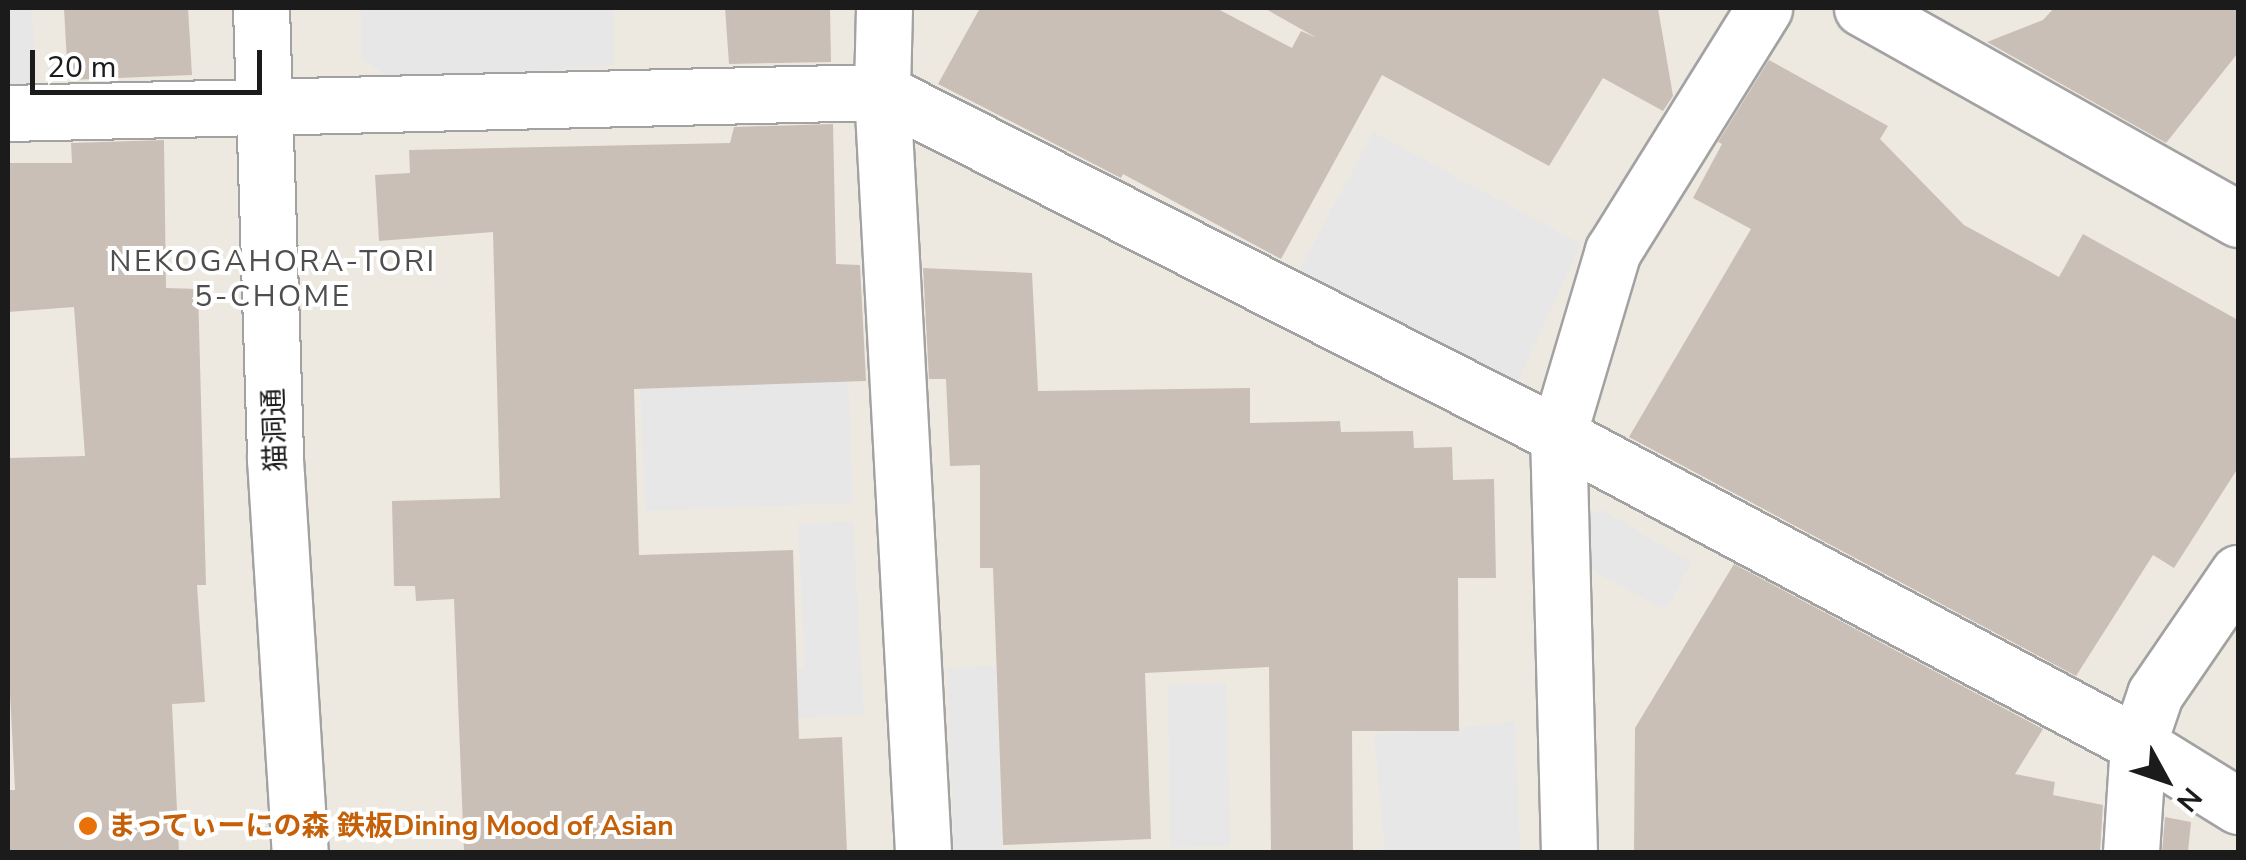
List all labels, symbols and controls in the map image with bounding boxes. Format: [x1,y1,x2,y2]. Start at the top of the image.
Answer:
scale bar [35,30,268,92]
text: 20 m [47,47,116,88]
district label: NEKOGAHORA-TORI 5-CHOME [109,244,437,314]
street label: 猫洞通 [257,387,293,473]
north arrow [2116,730,2216,830]
text: N [2168,779,2210,820]
place label: まってぃーにの森 鉄板Dining Mood of Asian [108,809,676,843]
marker: まってぃーにの森 鉄板Dining Mood of Asian [77,815,99,837]

